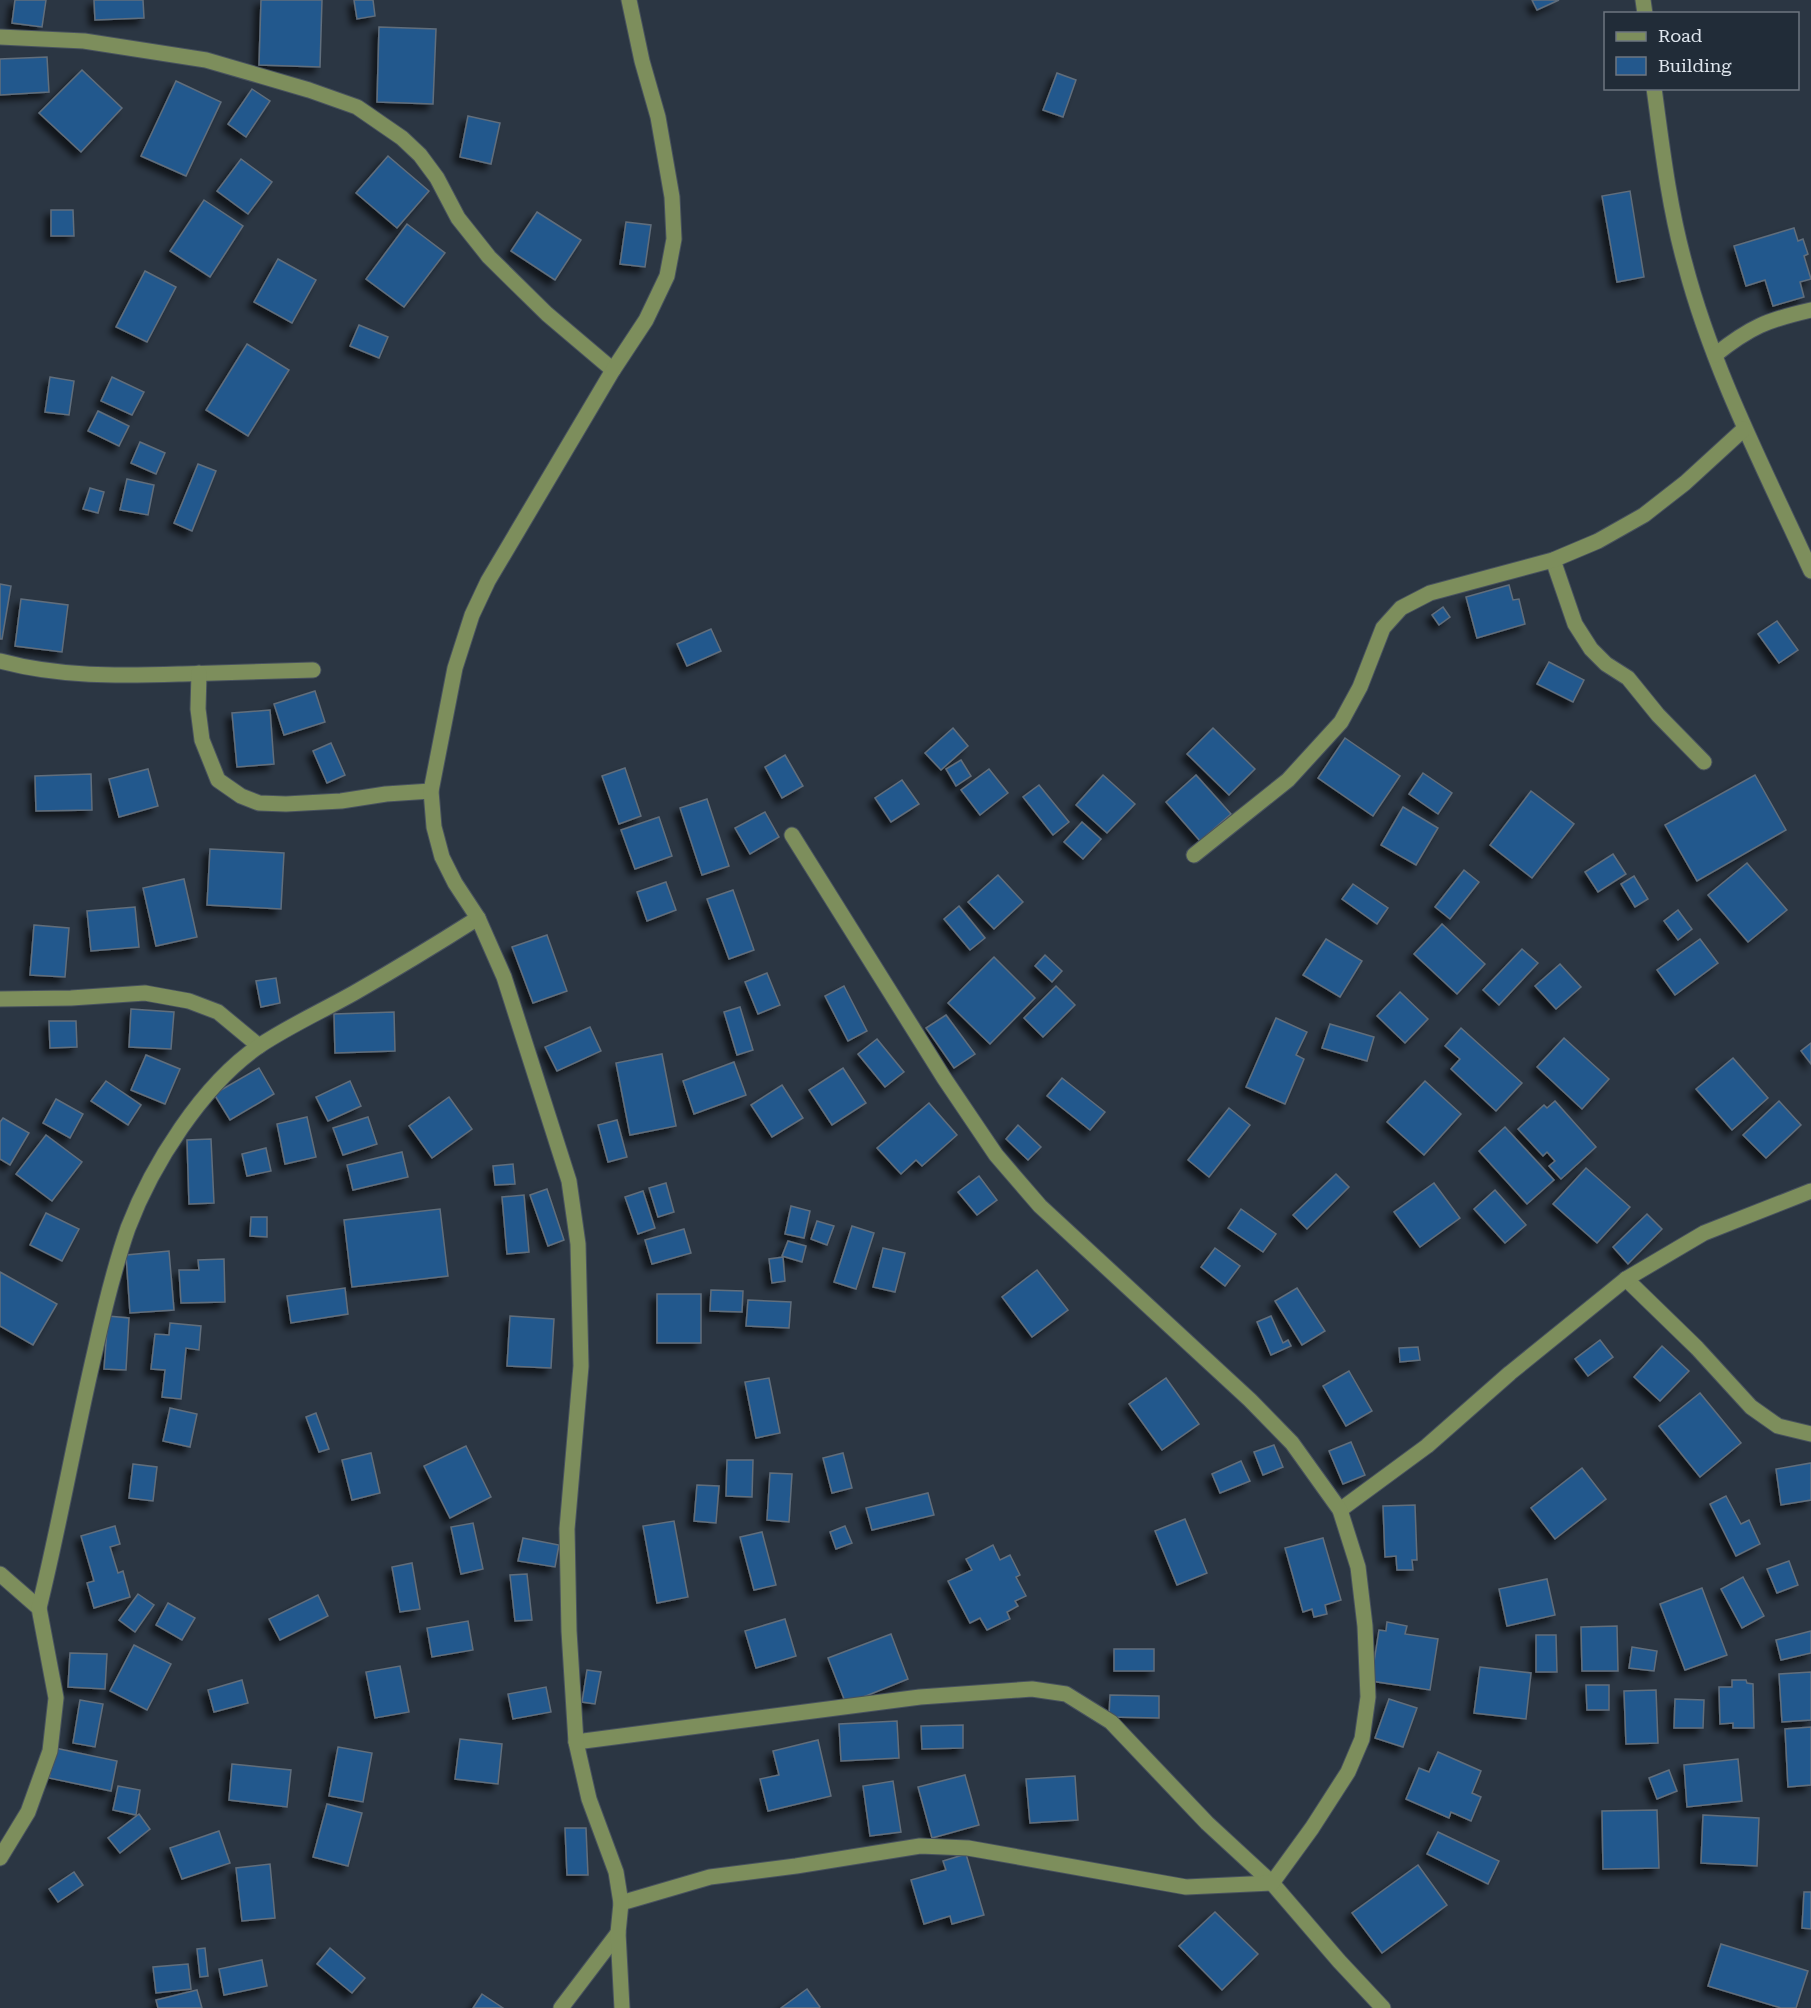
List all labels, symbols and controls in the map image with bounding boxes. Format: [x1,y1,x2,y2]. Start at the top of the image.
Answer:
legend [1604,12,1799,90]
text: Road [1658,25,1703,46]
text: Building [1658,55,1732,76]

